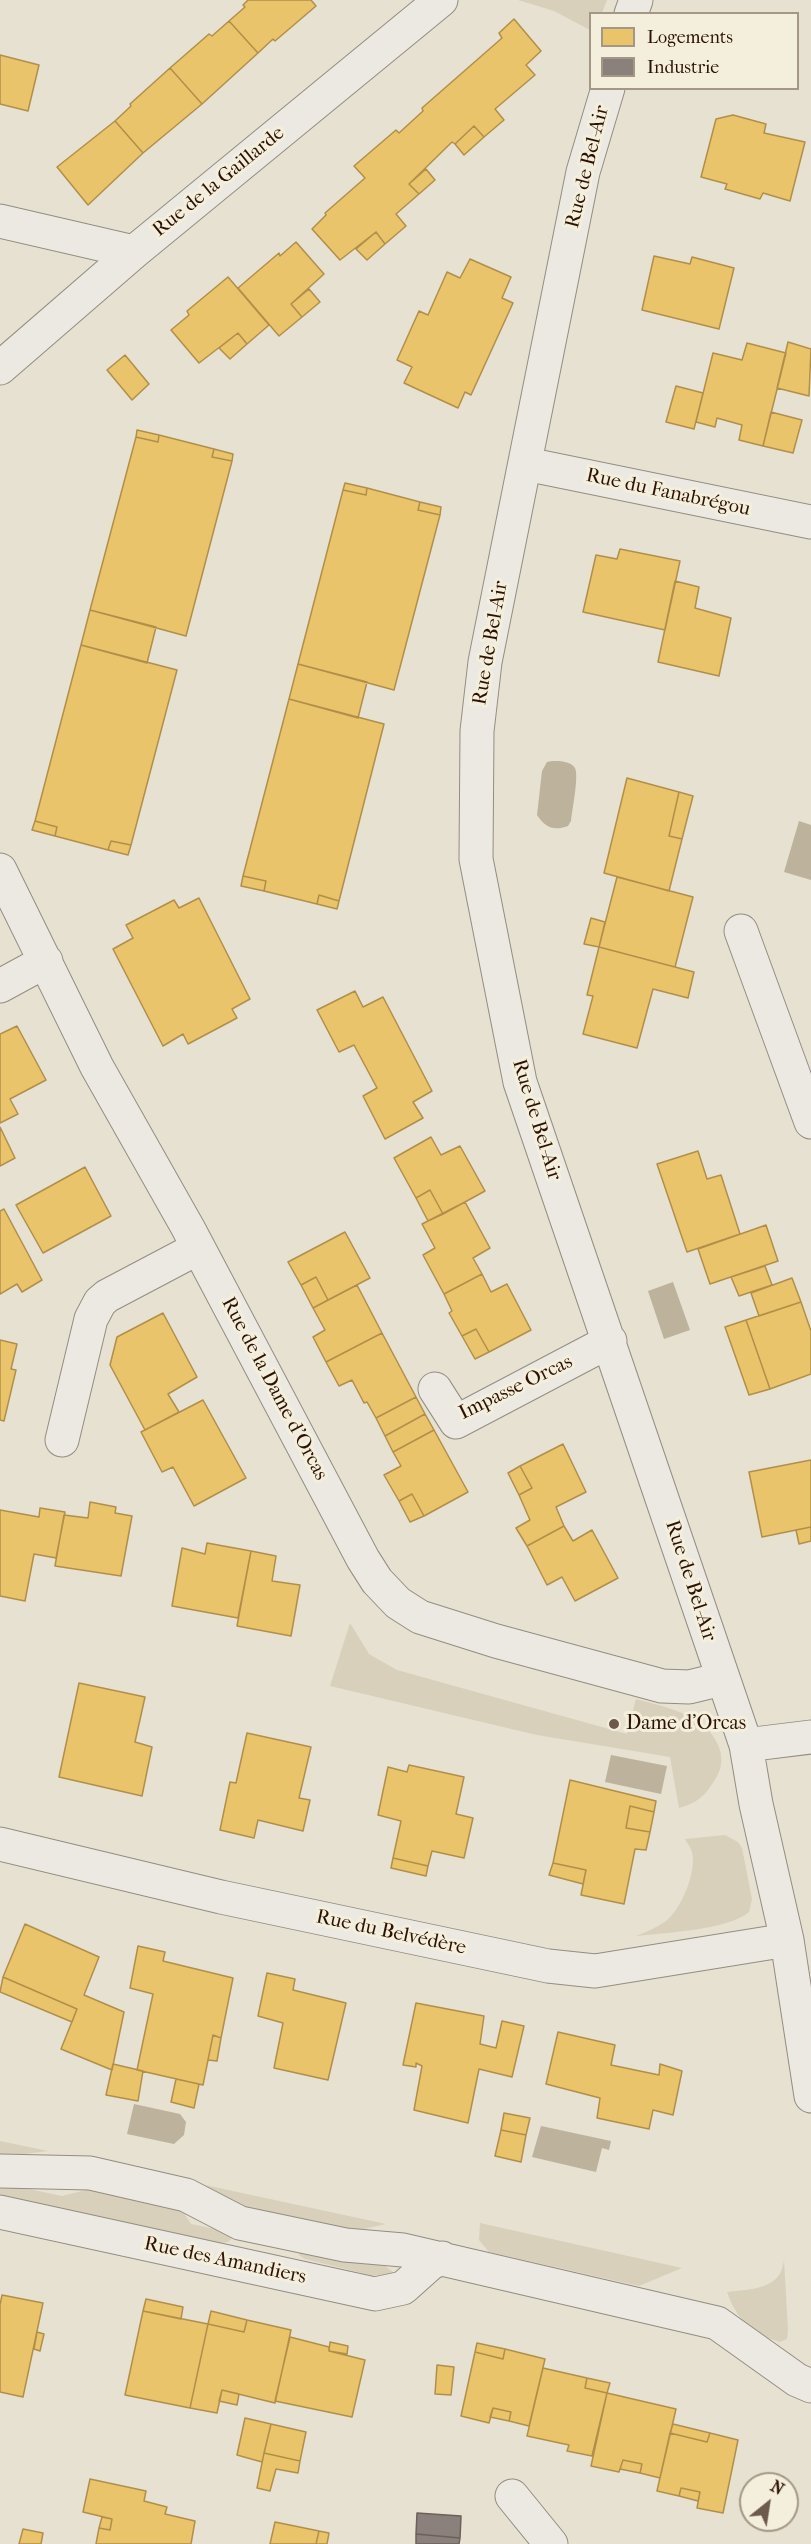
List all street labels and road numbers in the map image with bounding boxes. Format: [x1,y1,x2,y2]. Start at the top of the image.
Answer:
street label: Rue de Bel-Air [561,103,615,231]
street label: Rue de la Gaillarde [148,122,290,242]
street label: Rue du Fanabrégou [584,464,752,522]
street label: Rue de Bel-Air [468,579,514,707]
street label: Rue de Bel-Air [506,1056,566,1184]
street label: Rue de la Dame d'Orcas [216,1293,332,1485]
street label: Impasse Orcas [455,1350,577,1426]
street label: Rue de Bel-Air [659,1518,721,1644]
street label: Rue du Belvédère [314,1905,468,1961]
street label: Rue des Amandiers [142,2232,308,2290]

